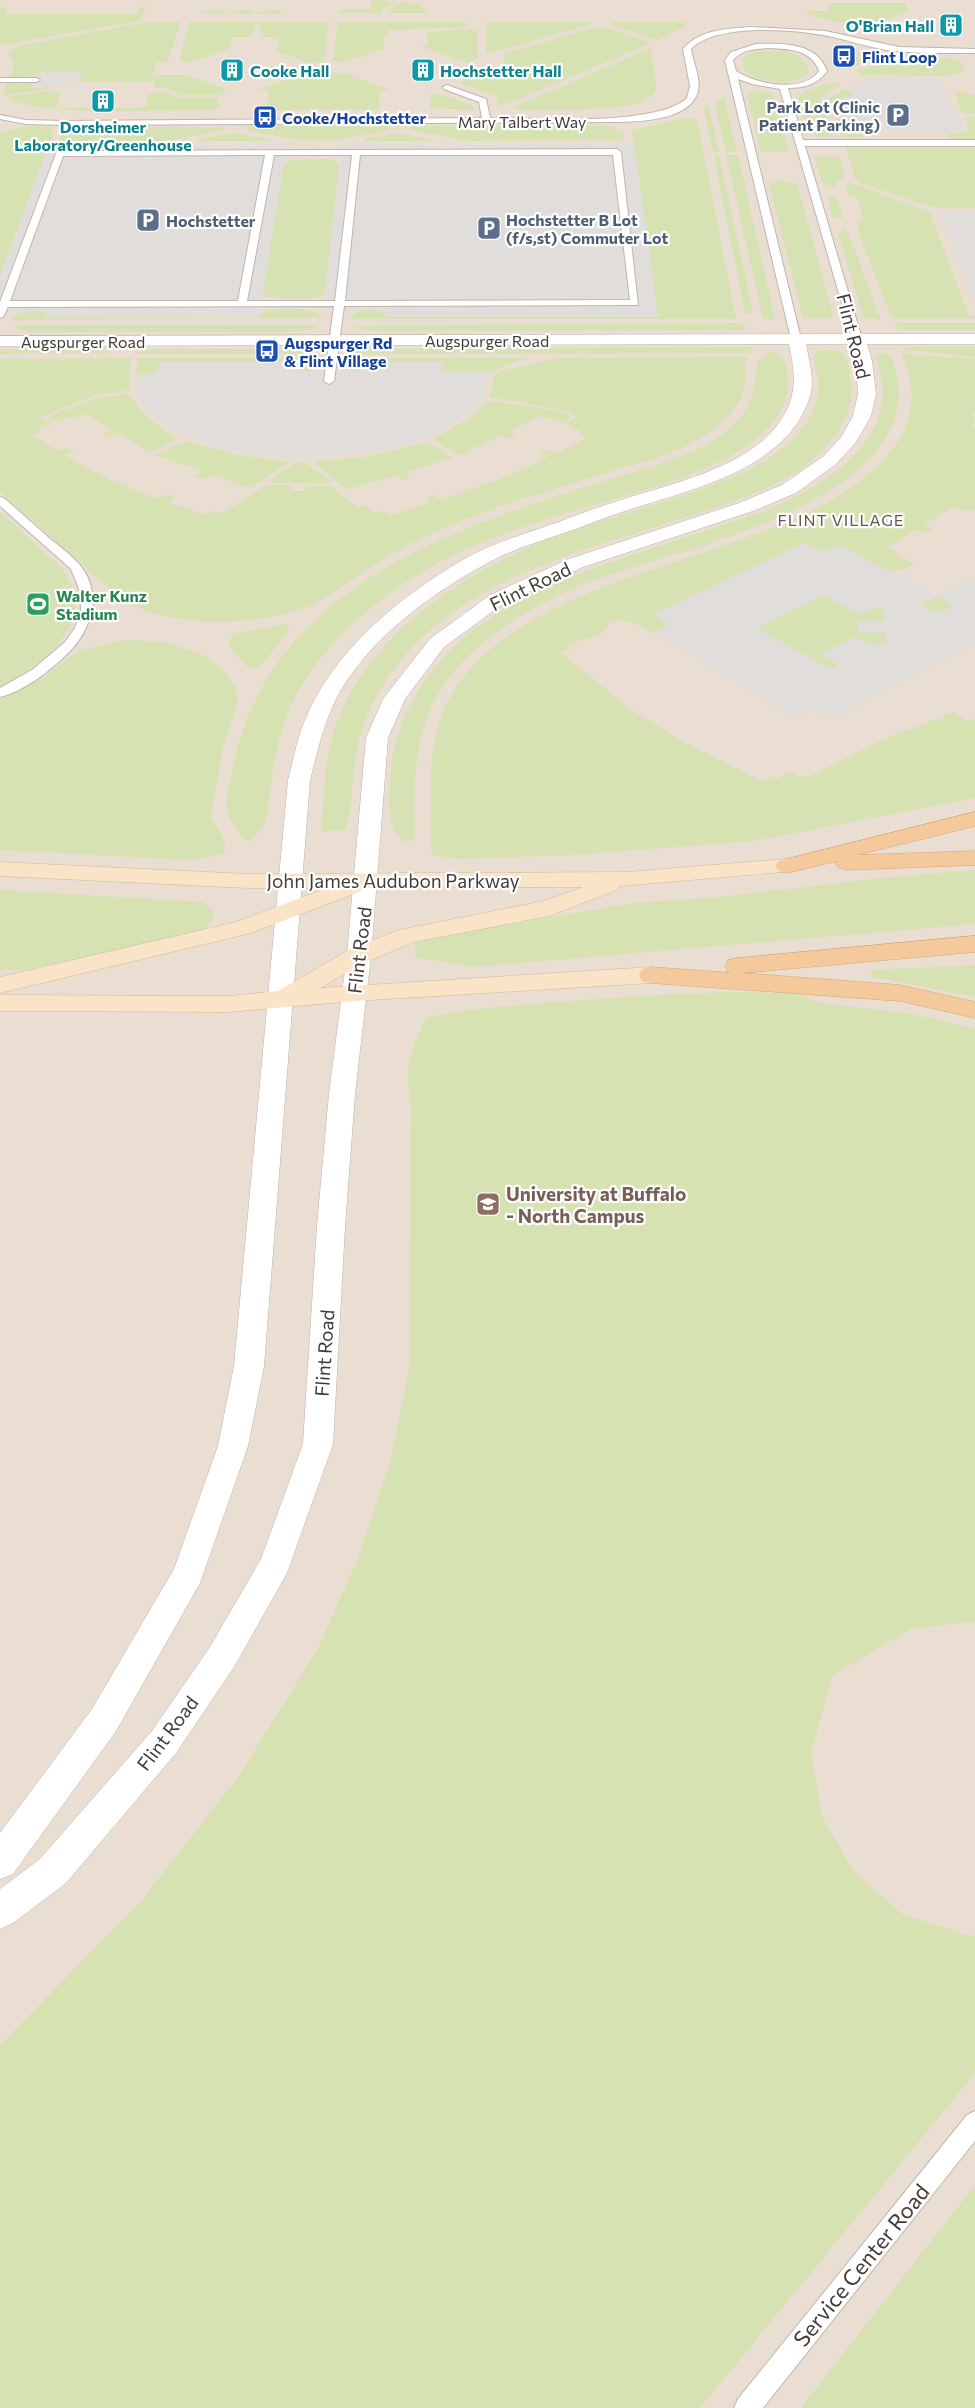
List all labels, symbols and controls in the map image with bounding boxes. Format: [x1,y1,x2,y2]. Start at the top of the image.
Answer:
building icon: O'Brian Hall [938,12,964,38]
place label: O'Brian Hall [846,16,934,35]
bus stop icon: Flint Loop [831,43,857,69]
place label: Flint Loop [862,47,937,66]
building icon: Cooke Hall [219,57,245,83]
building icon: Hochstetter Hall [410,57,436,83]
place label: Cooke Hall [250,61,329,80]
place label: Hochstetter Hall [440,61,562,80]
building icon: Dorsheimer Laboratory/Greenhouse [90,88,116,114]
place label: Park Lot (Clinic Patient Parking) [759,97,880,134]
parking icon: Park Lot (Clinic Patient Parking) [885,102,911,128]
bus stop icon: Cooke/Hochstetter [252,104,278,130]
place label: Cooke/Hochstetter [282,108,426,127]
street label: Mary Talbert Way [458,112,586,131]
place label: Dorsheimer Laboratory/Greenhouse [14,117,192,154]
parking icon: Hochstetter [135,207,161,233]
place label: Hochstetter B Lot (f/s,st) Commuter Lot [506,210,669,247]
place label: Hochstetter [166,211,256,230]
parking icon: Hochstetter B Lot (f/s,st) Commuter Lot [476,215,502,241]
street label: Flint Road [832,291,876,381]
street label: Augspurger Road [425,331,549,350]
street label: Augspurger Road [21,332,145,351]
place label: Augspurger Rd & Flint Village [284,333,392,370]
bus stop icon: Augspurger Rd & Flint Village [254,338,280,364]
district label: FLINT VILLAGE [778,510,904,529]
street label: Flint Road [486,557,574,615]
place label: Walter Kunz Stadium [56,586,147,623]
sports icon: Walter Kunz Stadium [25,591,51,617]
street label: John James Audubon Parkway [266,869,520,892]
street label: Flint Road [342,905,376,995]
place label: University at Buffalo - North Campus [506,1182,686,1227]
school or university icon: University at Buffalo - North Campus [475,1191,501,1217]
street label: Flint Road [309,1309,339,1397]
street label: Flint Road [132,1691,202,1775]
street label: Service Center Road [787,2178,935,2352]

